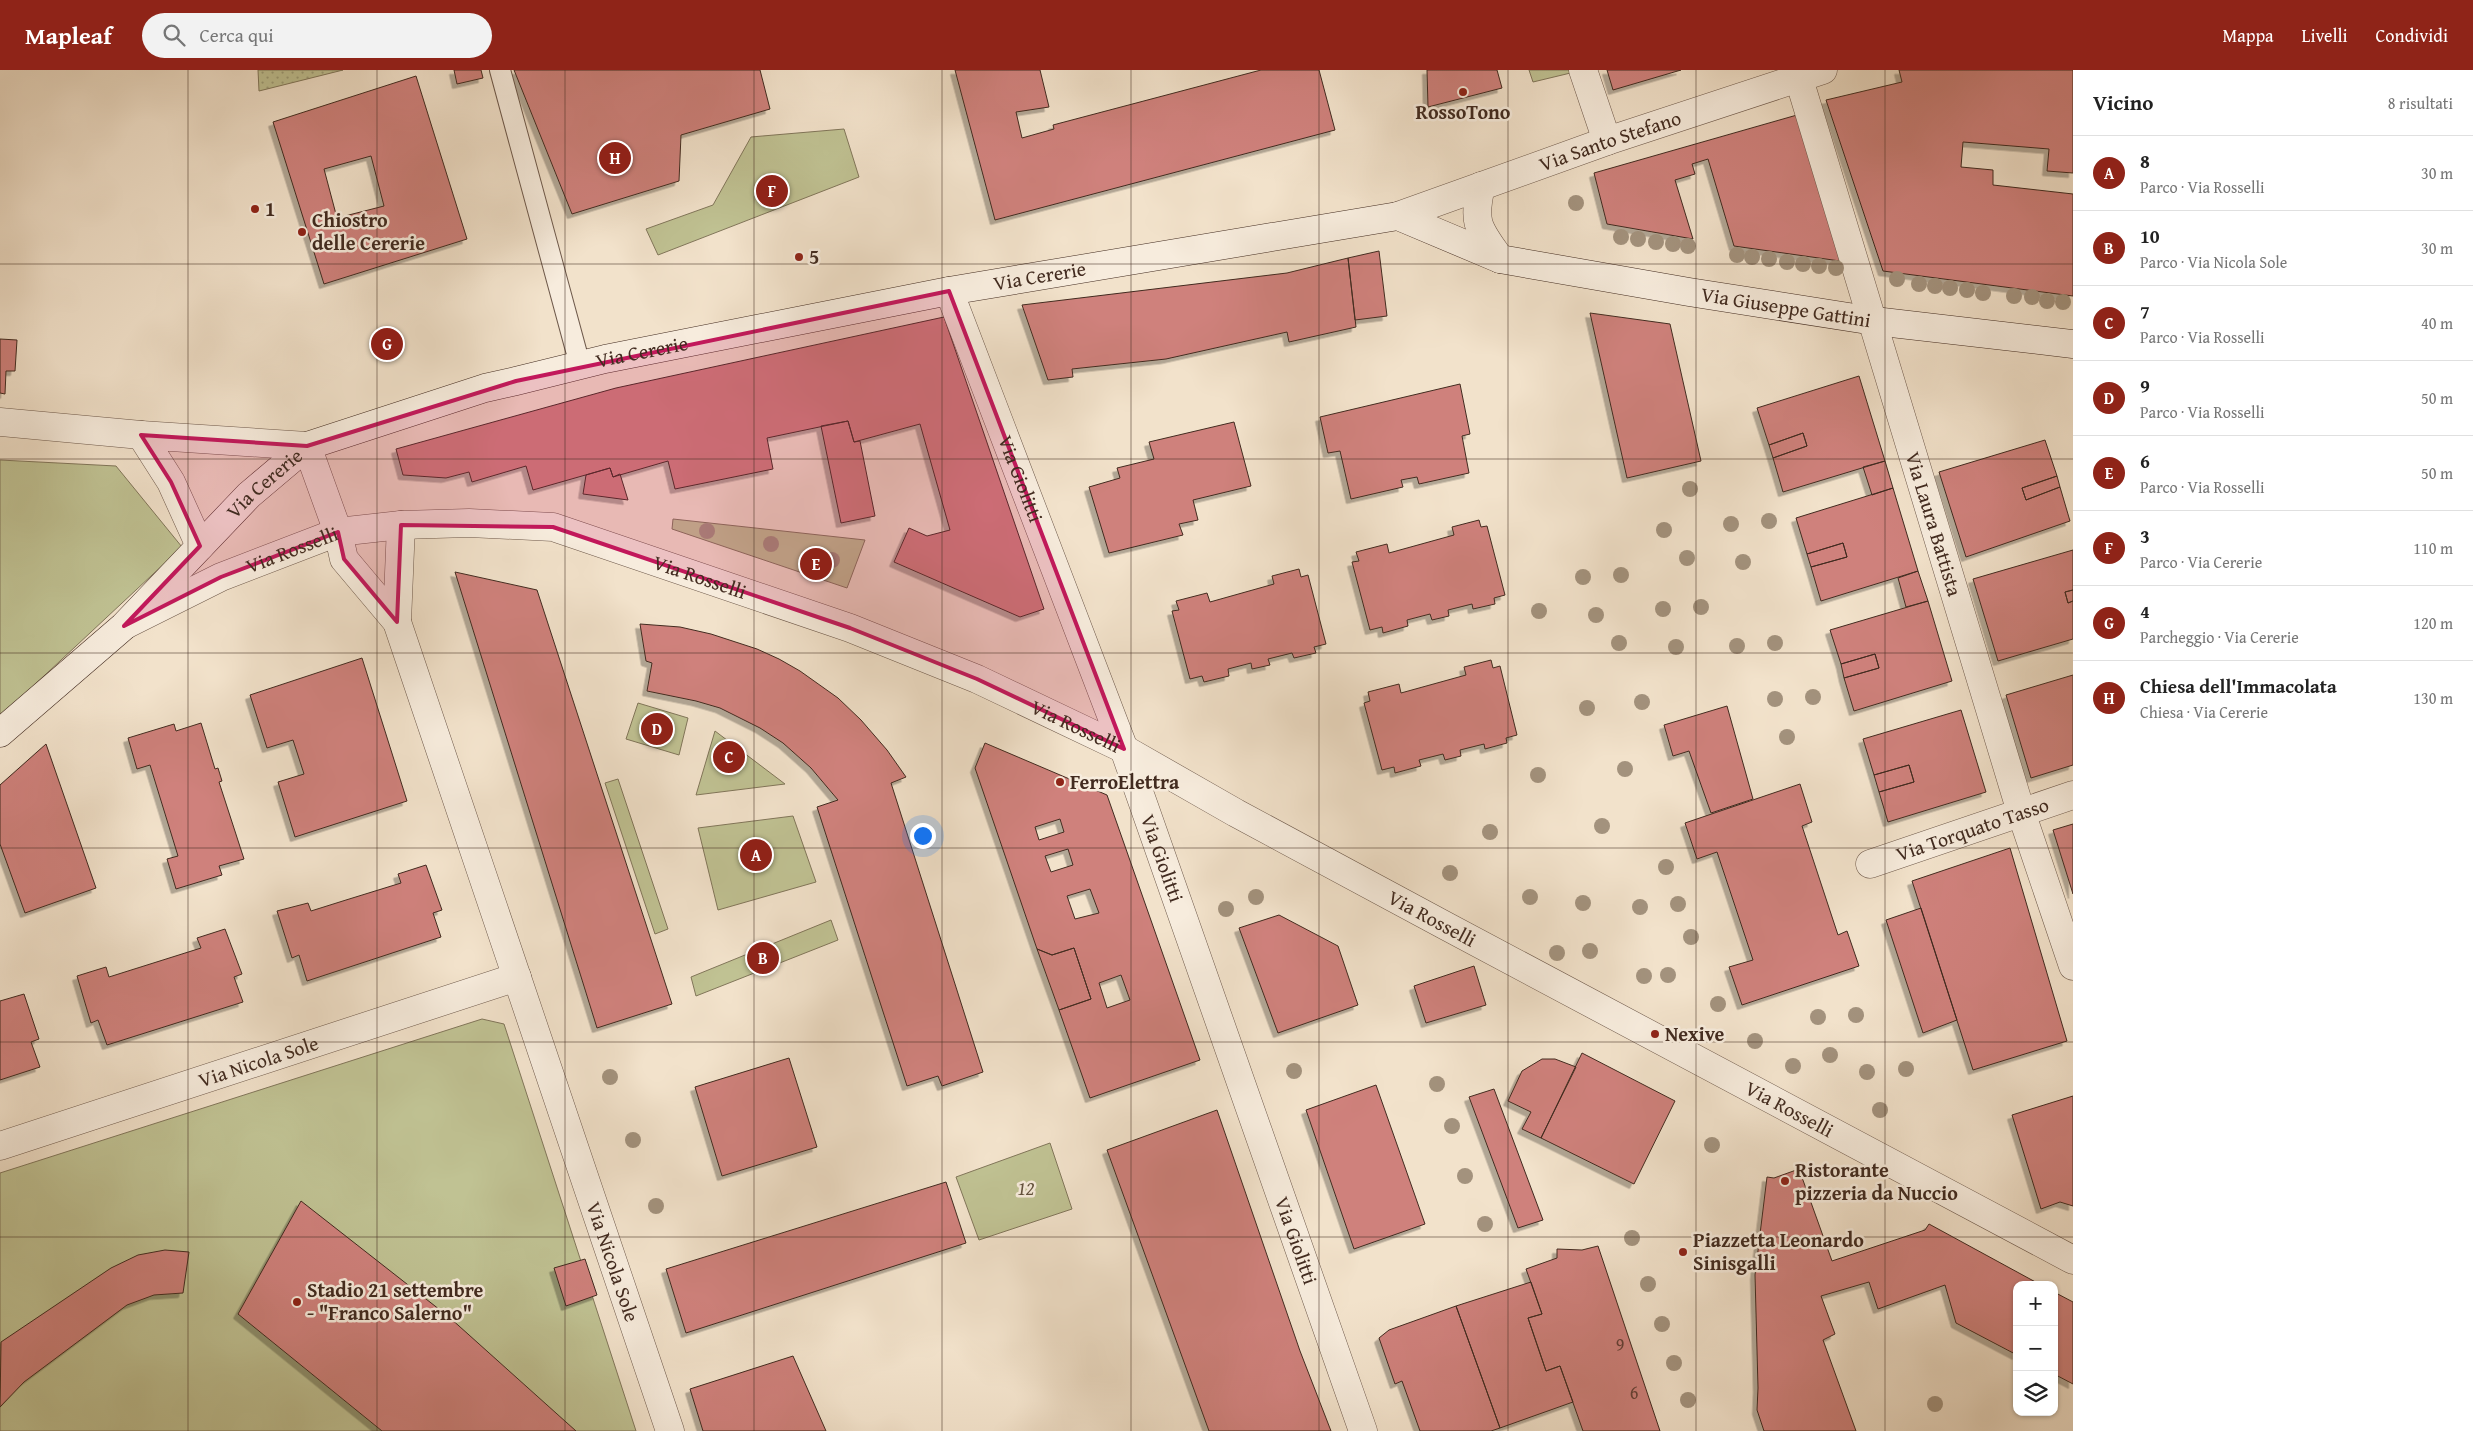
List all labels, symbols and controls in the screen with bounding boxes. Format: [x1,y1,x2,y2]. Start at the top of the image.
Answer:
search box [142,13,492,58]
text: Mapleaf [25,18,112,53]
icon: search [160,21,188,49]
text: Cerca qui [200,21,274,49]
text: Mappa [2222,22,2274,49]
text: Livelli [2302,22,2348,49]
text: Condividi [2376,22,2448,49]
marker: RossoTono [1457,86,1469,98]
text: Vicino [2093,87,2153,118]
text: 8 risultati [2388,91,2453,115]
place label: RossoTono [1416,97,1511,126]
street label: Via Santo Stefano [1535,103,1685,178]
pin: H [599,139,631,177]
text: 8 [2140,147,2150,175]
text: A [2104,161,2114,185]
text: 30 m [2421,161,2453,185]
pin: F [756,172,788,210]
text: Parco · Via Rosselli [2140,175,2265,199]
place label: 1 [265,194,275,223]
marker: 1 [249,203,261,215]
place label: Chiostro delle Cererie [312,205,425,257]
text: 10 [2140,222,2160,250]
marker: Chiostro delle Cererie [296,226,308,238]
text: B [2104,236,2114,260]
text: 30 m [2421,236,2453,260]
place label: 5 [809,242,819,271]
text: Parco · Via Nicola Sole [2140,250,2287,274]
marker: 5 [793,251,805,263]
street label: Via Cererie [991,253,1088,297]
street label: Via Giuseppe Gattini [1699,279,1873,334]
text: 7 [2140,297,2150,325]
text: C [2104,311,2114,335]
text: 40 m [2421,311,2453,335]
pin: G [371,325,403,363]
text: Parco · Via Rosselli [2140,325,2265,349]
street label: Via Cererie [592,328,690,375]
text: 9 [2140,372,2150,400]
text: D [2104,386,2114,410]
text: 50 m [2421,386,2453,410]
text: Parco · Via Rosselli [2140,400,2265,424]
street label: Via Giolitti [991,431,1051,527]
street label: Via Cererie [219,441,308,525]
text: 6 [2140,447,2150,475]
street label: Via Laura Battista [1899,448,1970,600]
text: E [2105,461,2113,485]
text: 50 m [2421,461,2453,485]
text: Parco · Via Rosselli [2140,475,2265,499]
street label: Via Rosselli [241,518,342,580]
text: 3 [2140,522,2150,550]
text: F [2105,536,2113,560]
text: 110 m [2413,536,2453,560]
pin: E [800,545,832,583]
street label: Via Rosselli [650,547,751,606]
text: Parco · Via Cererie [2140,550,2262,574]
text: 4 [2140,597,2150,625]
text: G [2104,611,2114,635]
text: 120 m [2413,611,2453,635]
text: Parcheggio · Via Cererie [2140,625,2299,649]
text: Chiesa dell'Immacolata [2140,672,2337,700]
text: H [2103,686,2115,710]
text: 130 m [2413,686,2453,710]
street label: Via Rosselli [1026,692,1126,760]
text: Chiesa · Via Cererie [2140,700,2268,724]
pin: D [641,710,673,748]
pin: C [713,738,745,776]
place label: FerroElettra [1070,767,1180,796]
marker: FerroElettra [1054,776,1066,788]
street label: Via Torquato Tasso [1892,789,2052,868]
street label: Via Giolitti [1134,810,1192,906]
your location [910,823,936,849]
pin: A [740,836,772,874]
street label: Via Rosselli [1383,882,1482,954]
pin: B [747,939,779,977]
place label: Nexive [1665,1019,1724,1048]
street label: Via Nicola Sole [195,1028,322,1094]
marker: Nexive [1649,1028,1661,1040]
street label: Via Rosselli [1740,1073,1839,1144]
place label: Ristorante pizzeria da Nuccio [1795,1155,1958,1207]
park label: 12 [1018,1173,1034,1202]
marker: Ristorante pizzeria da Nuccio [1779,1175,1791,1187]
street label: Via Giolitti [1268,1192,1326,1288]
street label: Via Nicola Sole [580,1198,647,1325]
place label: Piazzetta Leonardo Sinisgalli [1693,1225,1864,1277]
marker: Piazzetta Leonardo Sinisgalli [1677,1246,1689,1258]
place label: Stadio 21 settembre - "Franco Salerno" [307,1275,484,1327]
map controls [2013,1281,2058,1416]
button: + [2013,1281,2058,1326]
marker: Stadio 21 settembre - "Franco Salerno" [291,1296,303,1308]
button: − [2013,1326,2058,1371]
house number: 9 [1616,1331,1624,1358]
button: layers [2013,1371,2058,1416]
house number: 6 [1630,1379,1638,1406]

